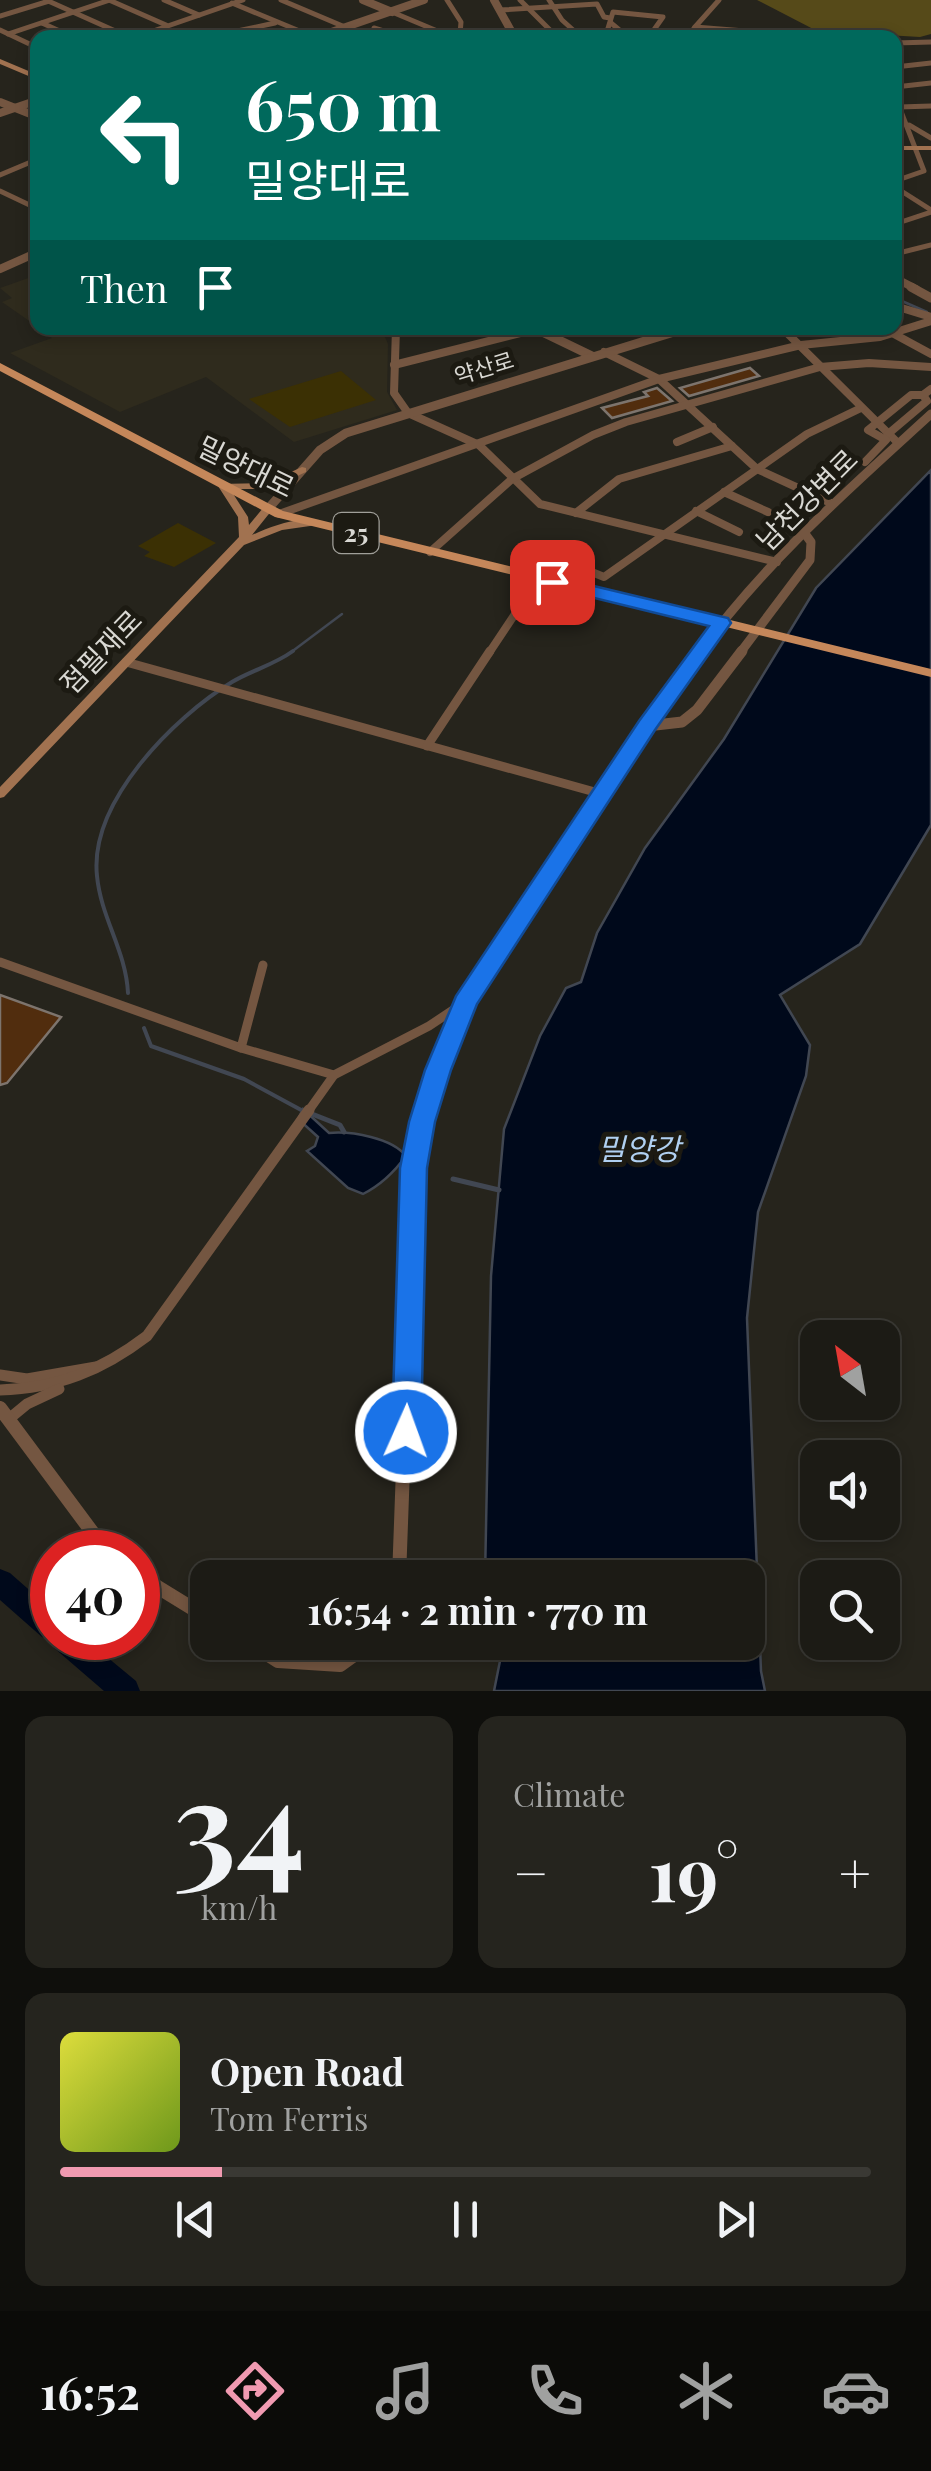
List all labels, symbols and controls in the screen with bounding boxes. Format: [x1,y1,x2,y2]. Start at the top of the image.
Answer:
text: 650 m [245,55,441,149]
icon: left [80,70,210,200]
text: 밀양대로 [245,148,411,208]
icon: arrive [188,260,243,315]
text: Then [80,262,168,313]
street label: 약산로 [450,344,517,390]
street label: 밀양대로 [192,426,301,505]
street label: 남천강변로 [747,440,865,558]
road number: 25 [334,513,378,553]
pin [510,540,595,625]
icon: arrive [525,555,580,610]
street label: 점필재로 [51,601,149,701]
water label: 밀양강 [598,1128,684,1168]
north arrow [800,1320,900,1420]
map controls [800,1320,900,1660]
position arrow [354,1380,458,1484]
button: sound [800,1440,900,1540]
speed limit sign: 40 [30,1530,160,1660]
button: search [800,1560,900,1660]
text: 16:54 · 2 min · 770 m [307,1584,648,1635]
text: 34 [173,1733,305,1907]
text: Climate [513,1772,625,1815]
text: 19° [648,1821,739,1921]
text: − [513,1834,549,1908]
text: + [839,1834,871,1908]
text: km/h [201,1885,277,1928]
text: Open Road [210,2045,404,2096]
text: Tom Ferris [210,2096,368,2139]
icon: previous [168,2192,223,2247]
icon: pause [438,2192,493,2247]
icon: next [708,2192,763,2247]
icon: directions [220,2356,290,2426]
icon: music [370,2356,440,2426]
icon: phone [520,2356,590,2426]
icon: climate [671,2356,741,2426]
icon: car [821,2356,891,2426]
text: 16:52 [40,2361,140,2421]

